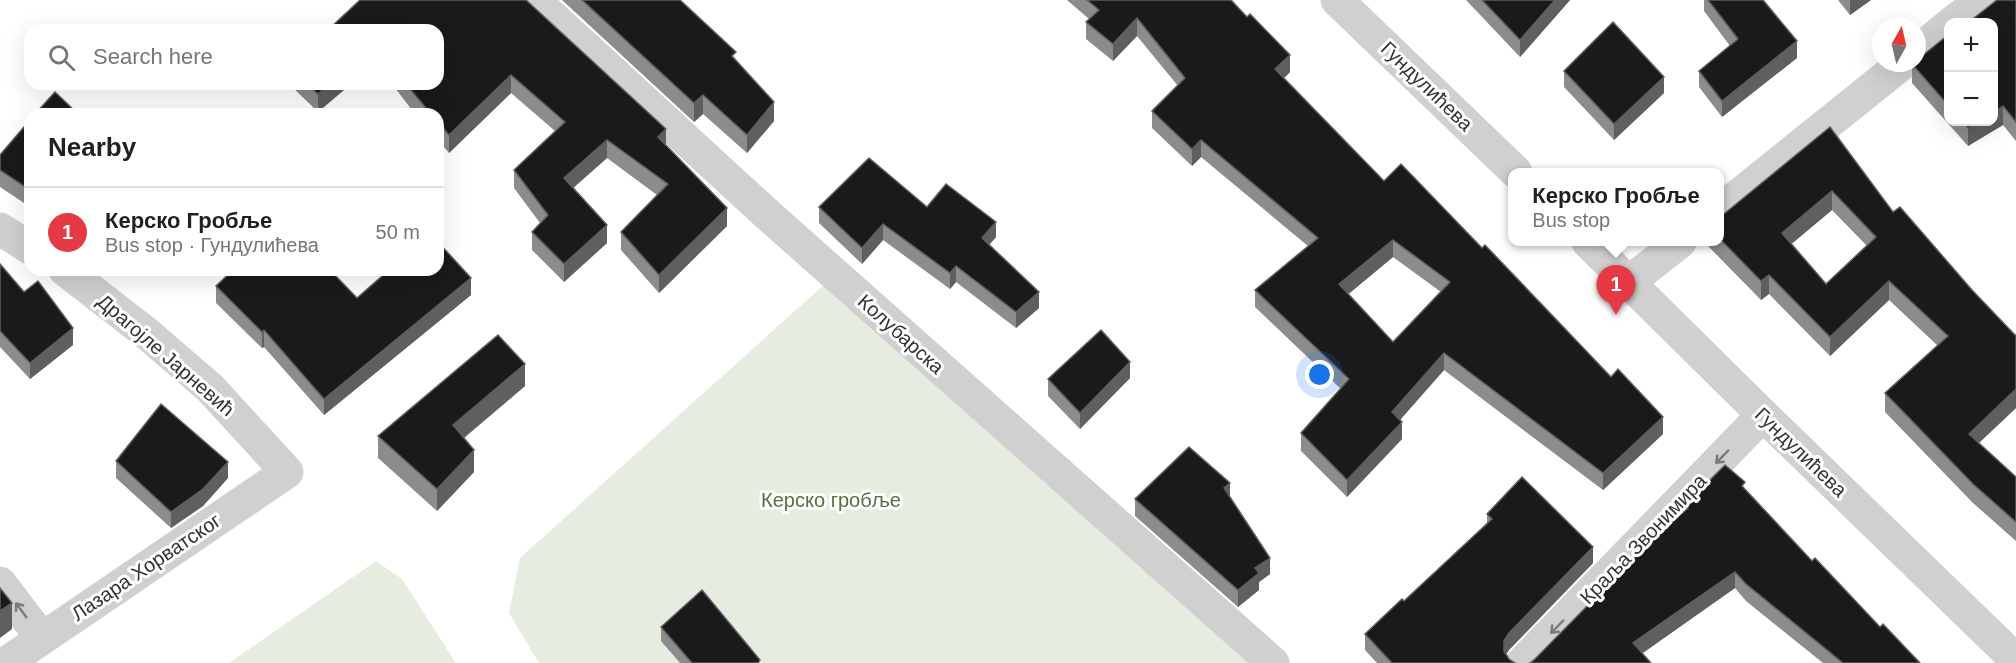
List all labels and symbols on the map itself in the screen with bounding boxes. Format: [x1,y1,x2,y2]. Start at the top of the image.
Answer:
north arrow [1872,18,1926,72]
street label: Гундулићева [1377,37,1478,136]
pin: 1 [1596,266,1636,315]
street label: Драгојле Јарневић [93,290,239,420]
street label: Колубарска [854,290,949,379]
your location [1305,360,1334,389]
street label: Гундулићева [1751,403,1852,502]
one-way arrow [1715,450,1730,465]
street label: Краља Звонимира [1575,469,1711,608]
park label: Керско гробље [761,489,901,511]
street label: Лазара Хорватског [67,509,225,625]
one-way arrow [14,602,27,618]
one-way arrow [1550,619,1564,634]

